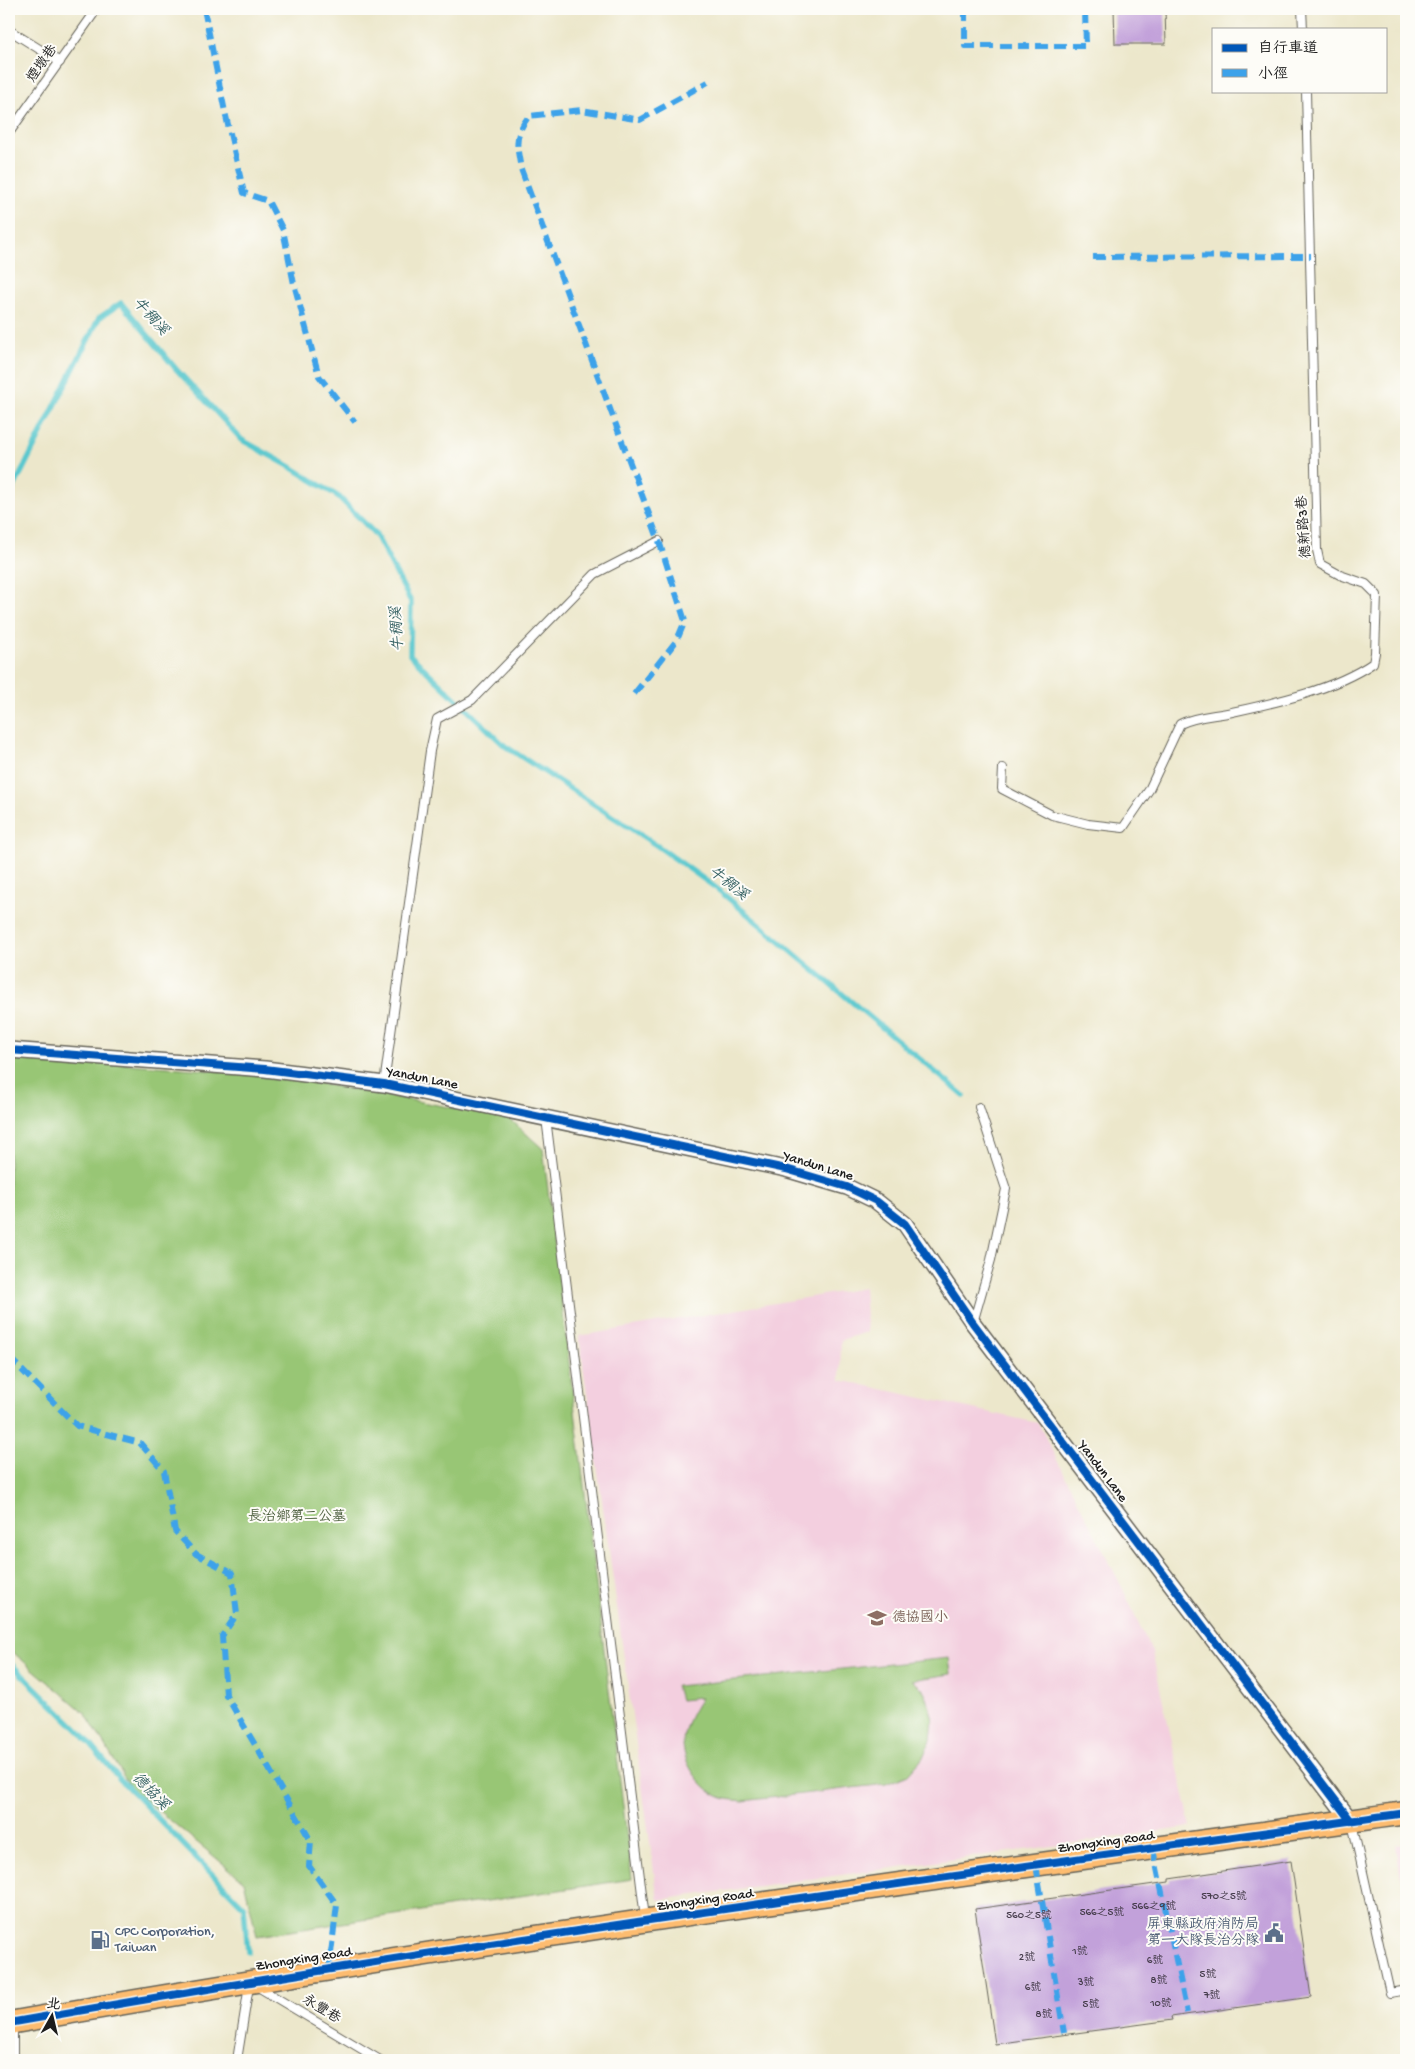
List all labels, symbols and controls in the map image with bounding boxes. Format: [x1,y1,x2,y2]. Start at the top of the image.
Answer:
legend [1212,28,1388,92]
text: 自行車道 [1258,40,1318,58]
street label: 煙墩巷 [24,41,63,86]
text: 小徑 [1258,66,1288,84]
water label: 牛稠溪 [128,294,173,340]
street label: 德新路3巷 [1293,494,1316,559]
water label: 牛稠溪 [387,605,408,652]
water label: 牛稠溪 [705,862,753,906]
street label: Yandun Lane [383,1063,460,1094]
street label: Yandun Lane [779,1148,856,1186]
street label: Yandun Lane [1072,1436,1131,1507]
park label: 長治鄉第二公墓 [248,1508,346,1526]
school or university icon: 德協國小 [866,1607,888,1629]
place label: 德協國小 [892,1609,948,1627]
water label: 德協溪 [128,1769,174,1815]
street label: Zhongxing Road [1057,1828,1157,1858]
street label: Zhongxing Road [656,1886,756,1916]
house number: 570之5號 [1201,1890,1247,1903]
house number: 566之9號 [1132,1900,1176,1913]
house number: 566之5號 [1080,1906,1124,1919]
house number: 560之5號 [1006,1909,1052,1922]
place label: 屏東縣政府消防局 第一大隊長治分隊 [1147,1916,1259,1950]
public building icon: 屏東縣政府消防局 第一大隊長治分隊 [1263,1922,1285,1944]
place label: CPC Corporation, Taiwan [114,1924,215,1957]
fuel station icon: CPC Corporation, Taiwan [89,1929,111,1951]
street label: Zhongxing Road [255,1944,355,1976]
house number: 1號 [1071,1945,1088,1958]
house number: 2號 [1019,1951,1035,1964]
house number: 6號 [1147,1954,1163,1967]
house number: 5號 [1200,1968,1216,1981]
house number: 8號 [1150,1974,1168,1987]
house number: 3號 [1077,1976,1094,1989]
house number: 6號 [1025,1981,1041,1994]
house number: 7號 [1203,1989,1220,2002]
street label: 永豐巷 [299,1991,345,2029]
north arrow [28,1992,78,2042]
text: 北 [45,1996,62,2015]
house number: 10號 [1149,1997,1172,2010]
house number: 5號 [1083,1998,1099,2011]
house number: 8號 [1035,2008,1053,2021]

